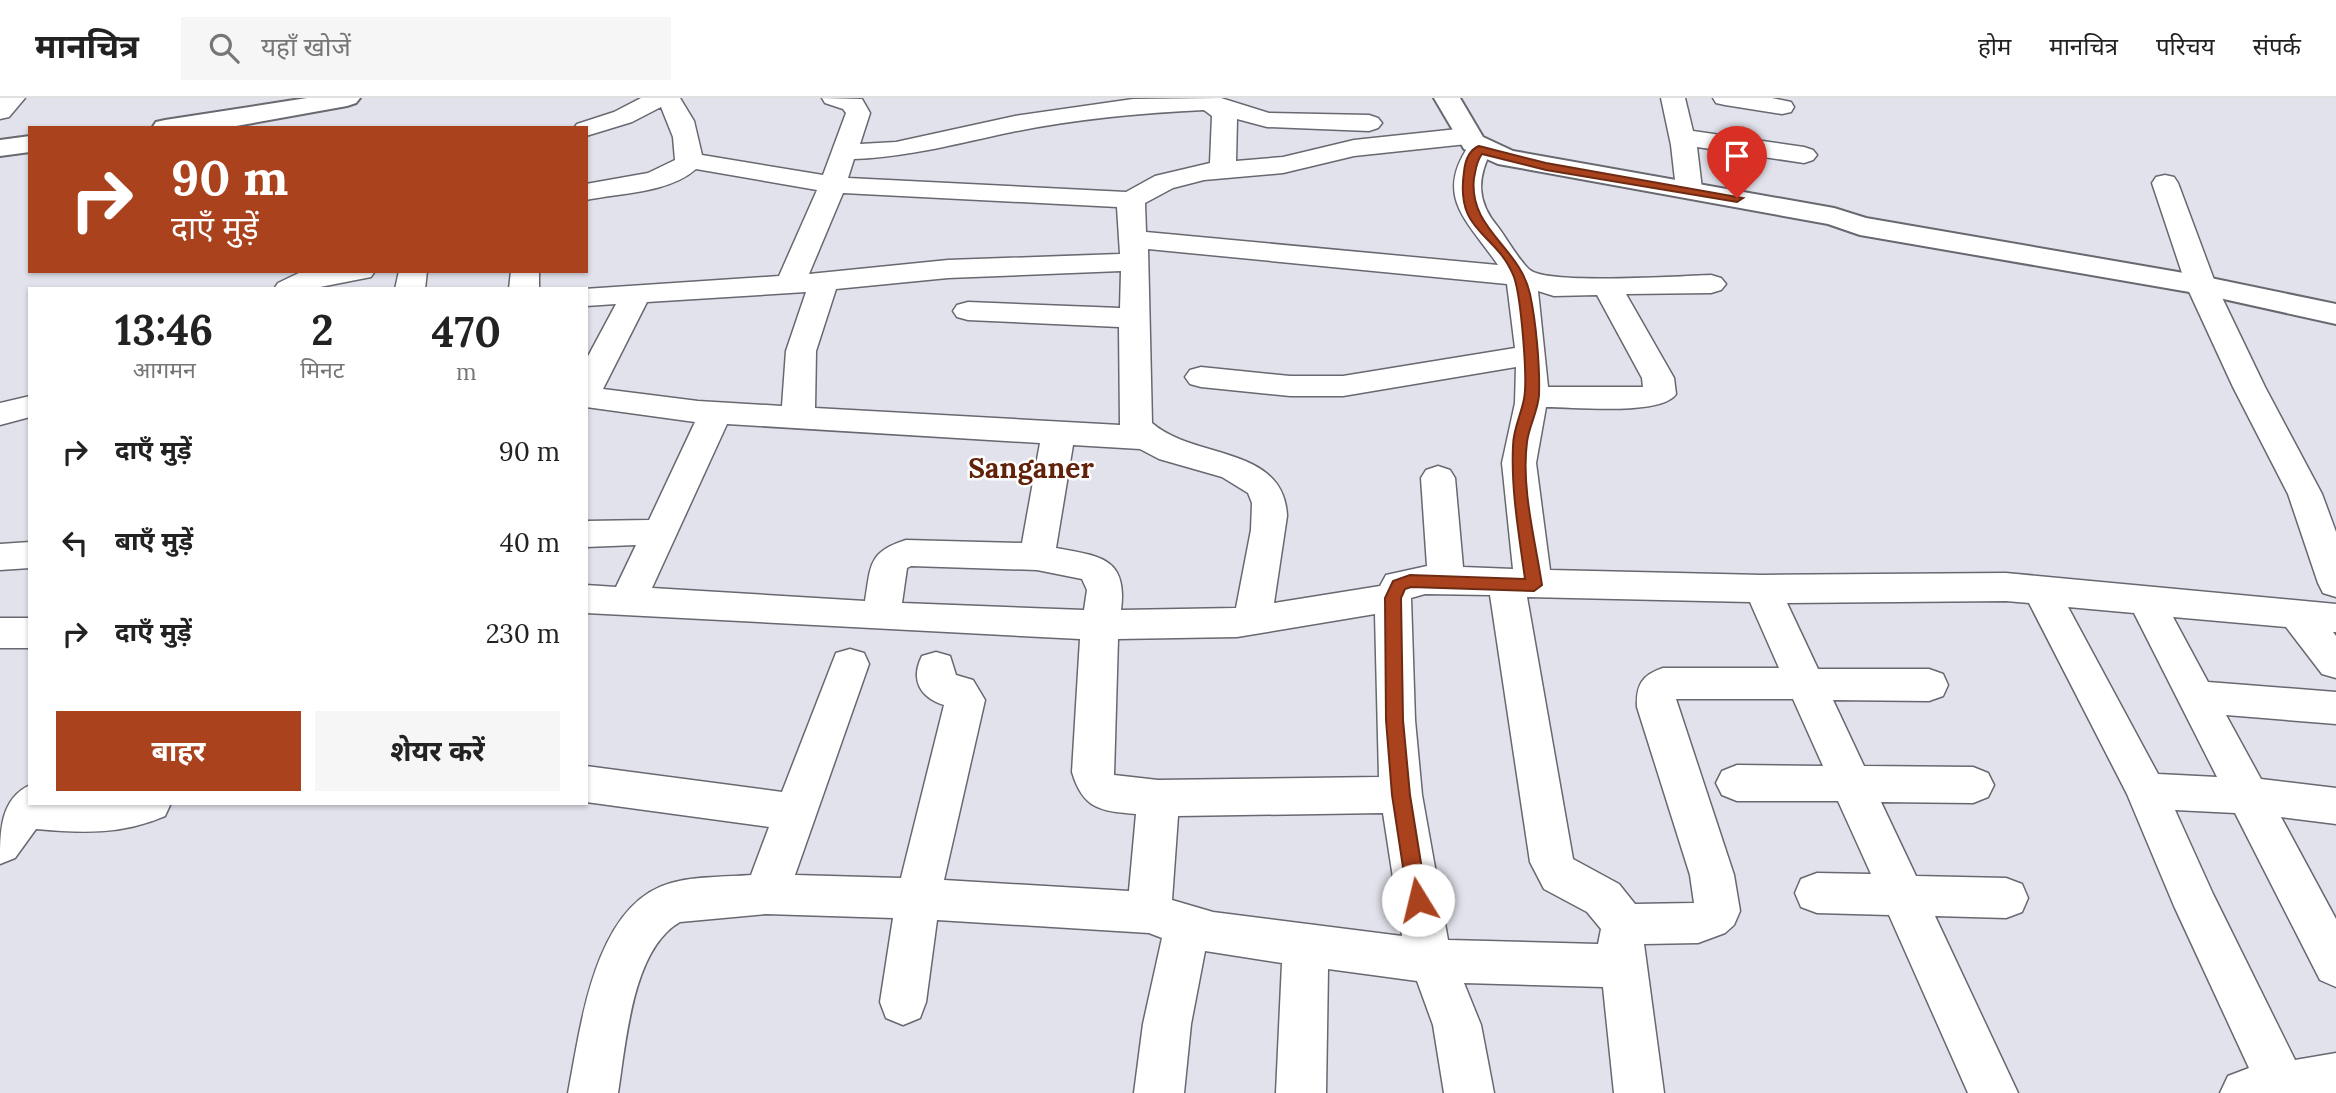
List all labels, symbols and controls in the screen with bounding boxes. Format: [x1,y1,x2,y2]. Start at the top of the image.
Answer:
search box [181,17,671,80]
text: मानचित्र [35,25,139,67]
icon: search [205,29,243,67]
text: यहाँ खोजें [261,30,351,63]
text: होम [1978,31,2011,62]
text: मानचित्र [2049,31,2118,62]
text: परिचय [2156,31,2215,62]
text: संपर्क [2253,31,2301,62]
pin [1707,126,1767,198]
icon: arrive [1718,137,1756,175]
text: 90 m [171,146,288,208]
icon: right [56,154,147,245]
text: दाएँ मुड़ें [171,207,259,248]
text: 13:46 [115,303,213,357]
text: 2 [311,303,334,357]
text: 470 [432,305,501,359]
text: आगमन [133,355,196,384]
text: मिनट [300,355,344,384]
text: m [456,357,476,386]
icon: right [56,433,94,471]
text: दाएँ मुड़ें [115,433,192,466]
text: 90 m [499,435,560,468]
district label: Sanganer [968,450,1094,486]
icon: left [56,524,94,562]
text: बाएँ मुड़ें [115,524,193,557]
text: 40 m [500,526,560,559]
icon: right [56,615,94,653]
text: दाएँ मुड़ें [115,615,192,648]
text: 230 m [486,617,560,650]
button: बाहर [56,711,301,791]
button: शेयर करें [315,711,560,791]
position arrow [1381,863,1455,937]

